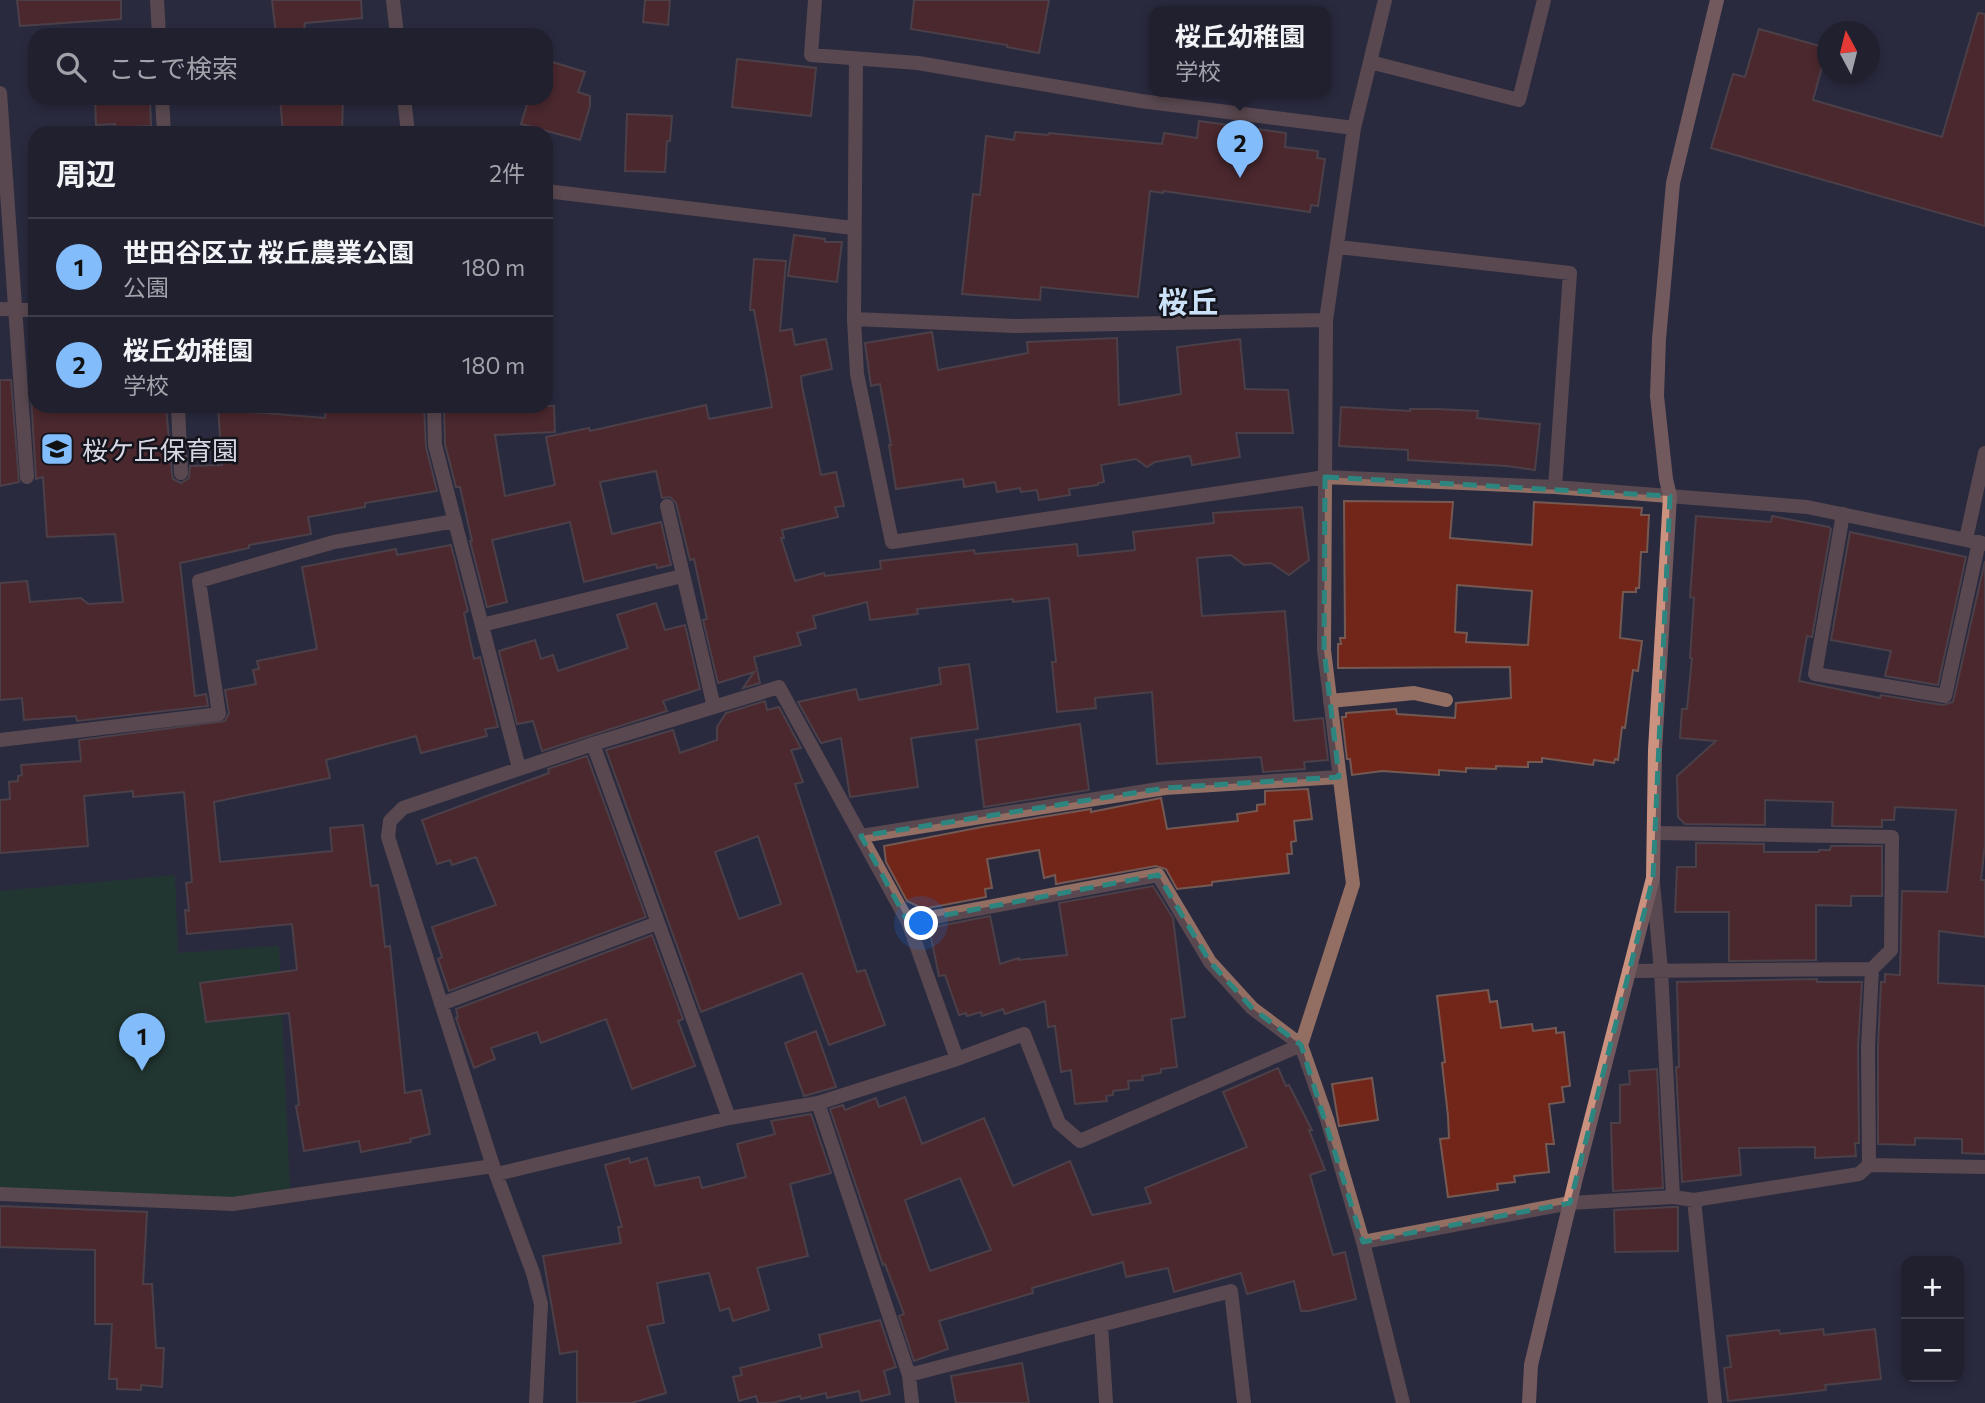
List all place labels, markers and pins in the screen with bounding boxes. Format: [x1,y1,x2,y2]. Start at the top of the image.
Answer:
pin: 2 [1217,120,1263,178]
school or university icon: 桜ケ丘保育園 [38,430,76,468]
place label: 桜ケ丘保育園 [82,434,238,465]
pin: 1 [119,1013,165,1071]

